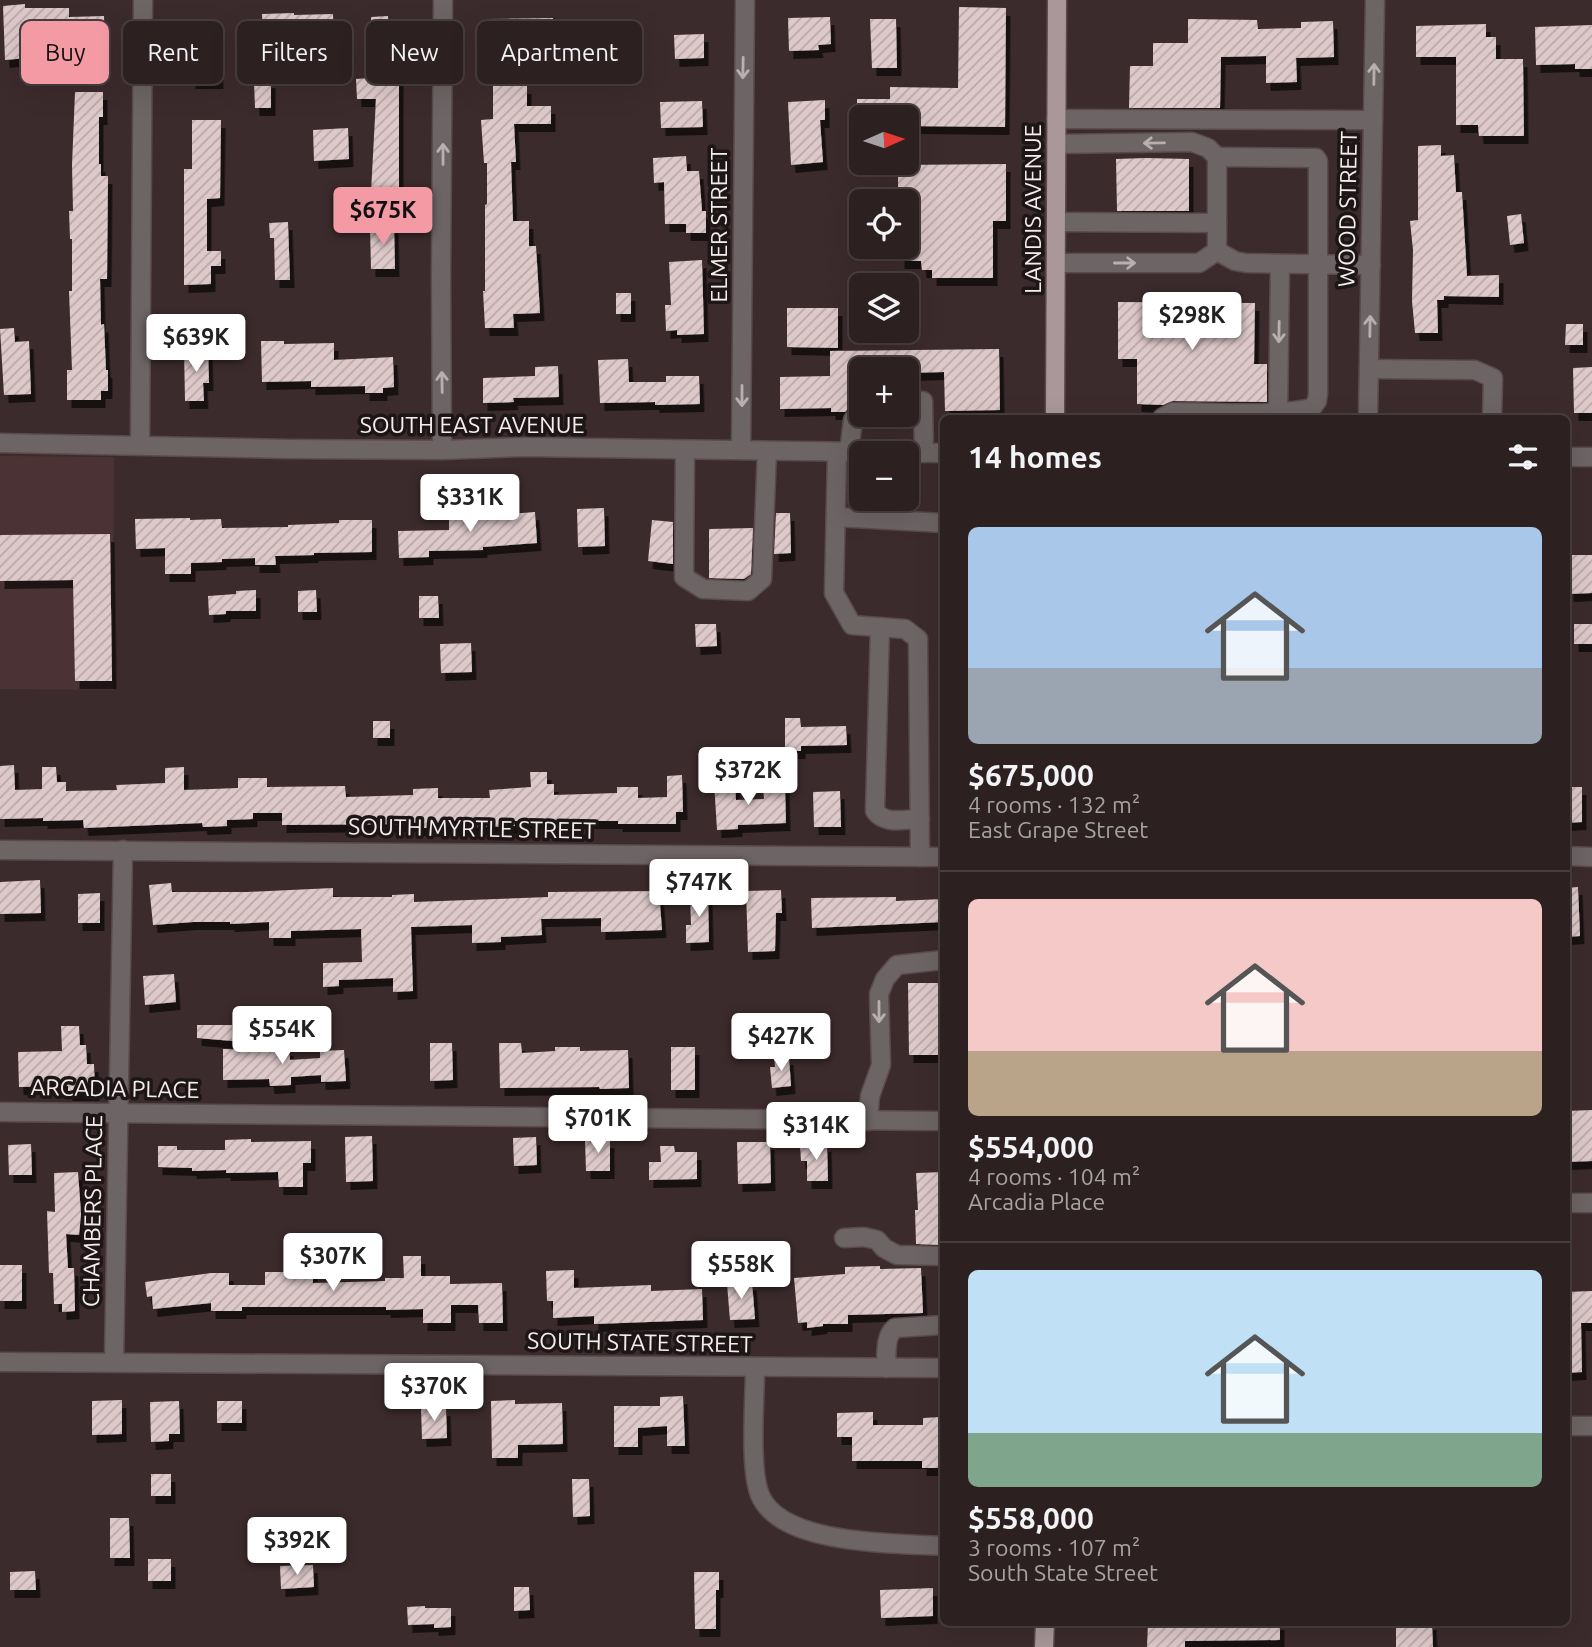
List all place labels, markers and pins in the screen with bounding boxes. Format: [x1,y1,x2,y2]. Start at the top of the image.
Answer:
pin: $675K [334,188,432,247]
pin: $298K [1143,292,1241,352]
pin: $639K [147,314,245,374]
pin: $331K [421,475,519,534]
pin: $372K [699,748,797,807]
pin: $747K [650,860,748,919]
pin: $554K [233,1006,331,1066]
pin: $427K [732,1014,830,1073]
pin: $701K [549,1096,647,1155]
pin: $314K [767,1102,865,1162]
pin: $307K [284,1234,382,1293]
pin: $558K [692,1242,790,1301]
pin: $370K [385,1364,483,1423]
pin: $392K [248,1518,346,1577]

